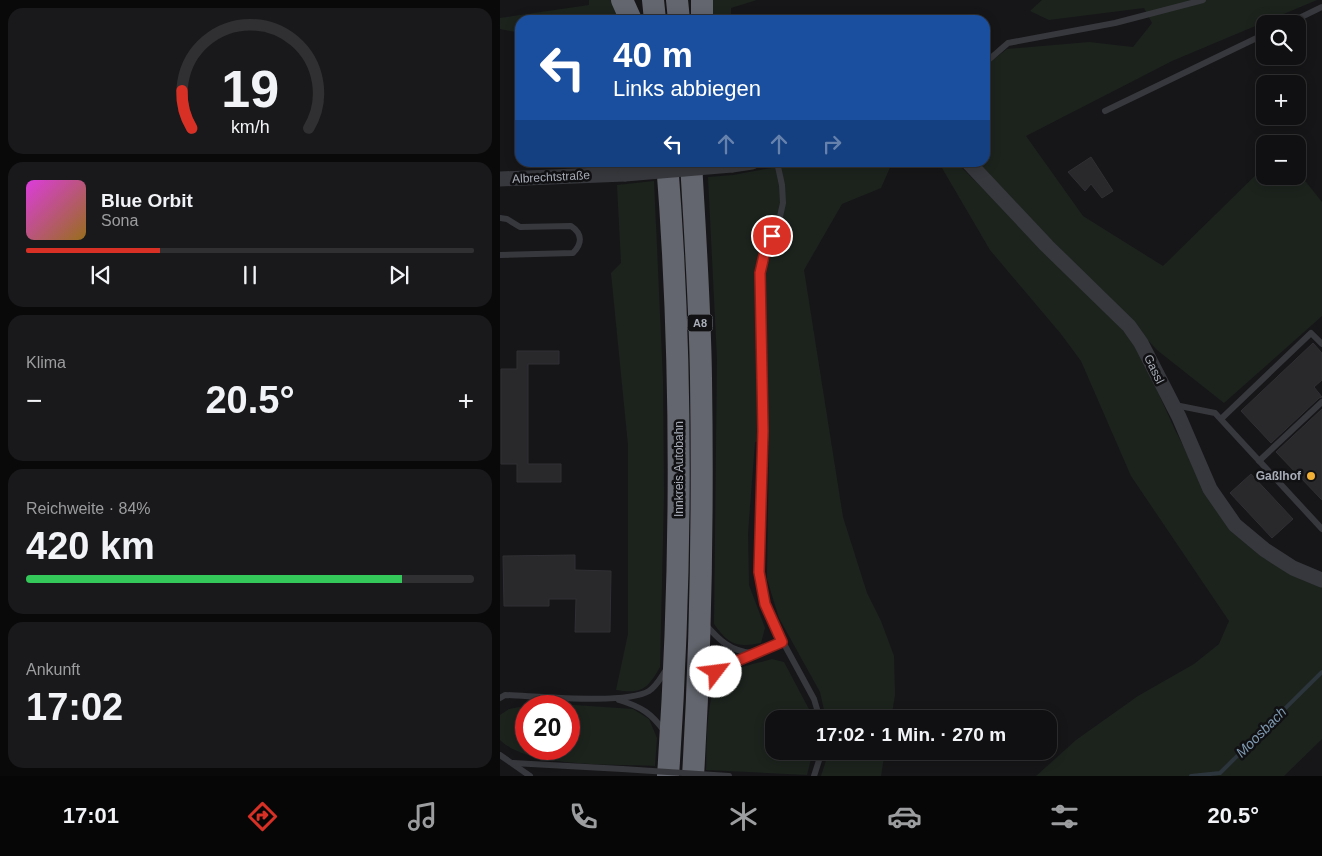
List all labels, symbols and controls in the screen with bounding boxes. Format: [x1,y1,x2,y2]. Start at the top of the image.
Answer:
map controls [1256,15,1306,185]
button: search [1256,15,1306,65]
icon: left [530,35,595,100]
text: 40 m [613,35,693,74]
text: 19 [221,60,279,118]
button: + [1256,75,1306,125]
text: Links abbiegen [613,76,761,101]
text: km/h [231,117,269,137]
icon: left [659,130,687,158]
icon: ahead [712,130,740,158]
icon: ahead [765,130,793,158]
icon: right [818,130,846,158]
button: − [1256,135,1306,185]
street label: Albrechtstraße [512,168,591,186]
text: Blue Orbit [101,190,193,211]
text: Sona [101,212,138,229]
pin [751,215,793,257]
icon: arrive [758,222,786,250]
icon: previous [87,261,115,289]
icon: pause [236,261,264,289]
icon: next [385,261,413,289]
road number: A8 [688,314,712,332]
street label: Gassl [1141,352,1167,386]
text: Klima [26,354,66,371]
text: 20.5° [205,379,295,421]
text: − [26,385,42,416]
text: + [458,385,474,416]
street label: Innkreis Autobahn [672,421,686,517]
place label: Gaßlhof [1256,469,1302,483]
marker: Gaßlhof [1305,470,1317,482]
text: Reichweite · 84% [26,500,151,517]
text: 420 km [26,525,155,567]
position arrow [689,645,741,697]
text: Ankunft [26,661,80,678]
text: 17:02 [26,686,123,728]
speed limit sign: 20 [515,695,580,760]
water label: Moosbach [1233,703,1290,760]
text: 17:02 · 1 Min. · 270 m [816,724,1006,745]
icon: directions [245,799,280,834]
icon: music [405,799,440,834]
icon: phone [566,799,601,834]
icon: climate [726,799,761,834]
icon: car [887,799,922,834]
icon: filters [1047,799,1082,834]
text: 17:01 [63,803,119,828]
text: 20.5° [1208,803,1259,828]

